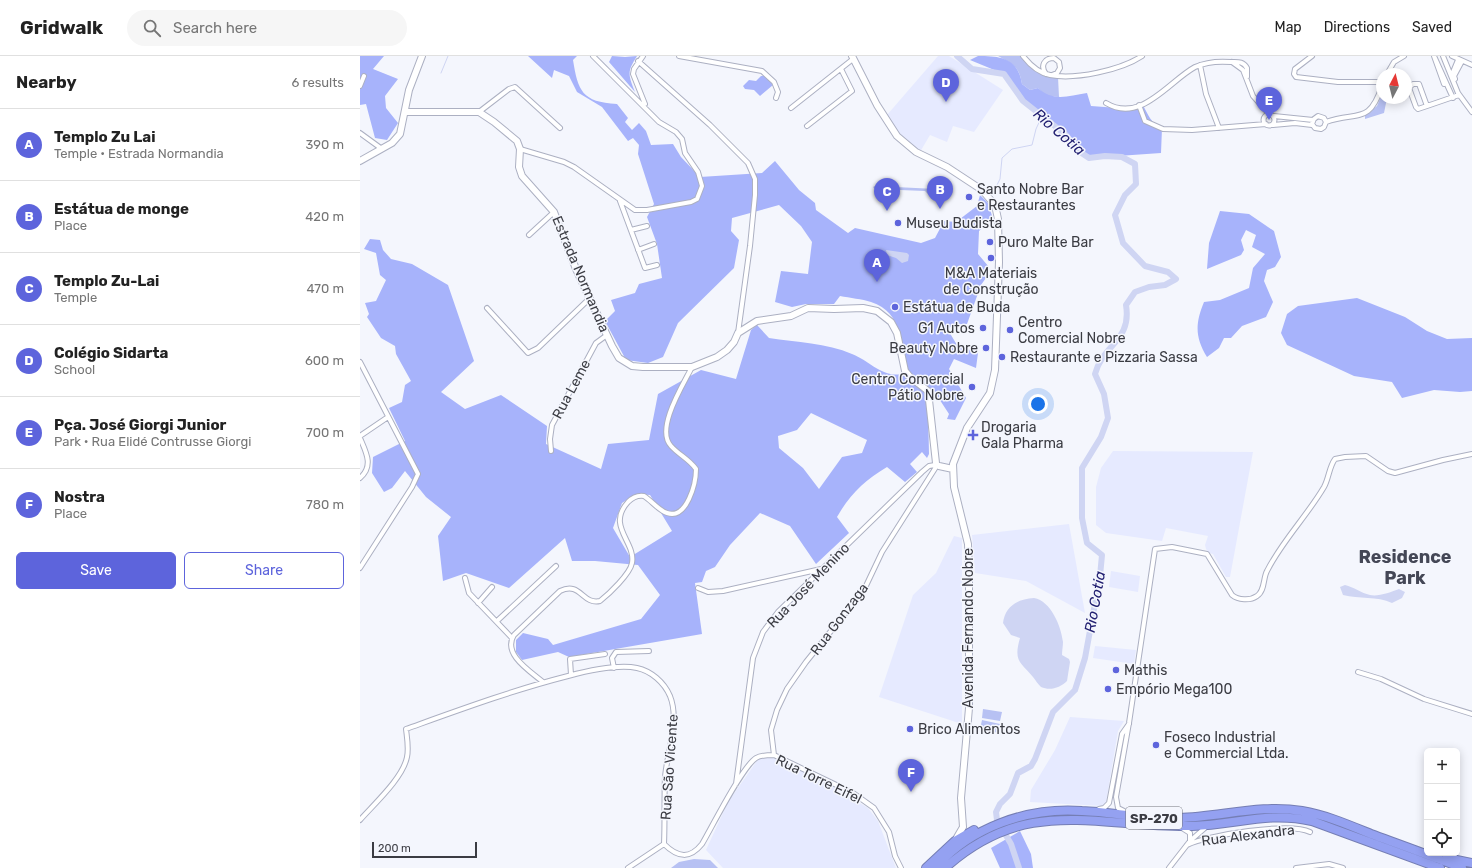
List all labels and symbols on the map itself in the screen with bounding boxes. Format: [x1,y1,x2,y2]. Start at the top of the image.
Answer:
north arrow [1376,68,1412,104]
pin: D [933,69,959,102]
pin: E [1256,87,1282,120]
water label: Rio Cotia [1030,105,1089,159]
pin: B [927,176,953,209]
pin: C [874,178,900,211]
place label: Santo Nobre Bar e Restaurantes [977,181,1084,214]
marker: Santo Nobre Bar e Restaurantes [964,192,974,202]
street label: Estrada Normandia [548,213,613,335]
place label: Museu Budista [906,215,1002,232]
marker: Museu Budista [893,218,903,228]
place label: Puro Malte Bar [998,234,1094,251]
marker: Puro Malte Bar [985,237,995,247]
pin: A [864,249,890,282]
marker: M&A Materiais de Construção [986,253,996,263]
place label: M&A Materiais de Construção [943,265,1039,298]
place label: Estátua de Buda [903,299,1010,316]
marker: Estátua de Buda [890,302,900,312]
place label: Centro Comercial Nobre [1018,314,1126,347]
place label: G1 Autos [918,320,975,337]
marker: G1 Autos [978,323,988,333]
marker: Centro Comercial Nobre [1005,325,1015,335]
place label: Beauty Nobre [889,340,978,357]
marker: Beauty Nobre [981,343,991,353]
place label: Restaurante e Pizzaria Sassa [1010,349,1198,366]
marker: Restaurante e Pizzaria Sassa [997,352,1007,362]
street label: Rua Leme [549,357,594,422]
place label: Centro Comercial Pátio Nobre [851,371,964,404]
marker: Centro Comercial Pátio Nobre [967,382,977,392]
your location [1028,394,1048,414]
place label: Drogaria Gala Pharma [981,419,1064,452]
marker: Drogaria Gala Pharma [968,430,978,440]
street label: Rua José Menino [764,539,853,631]
district label: Residence Park [1358,546,1452,589]
street label: Avenida Fernando Nobre [960,548,977,708]
water label: Rio Cotia [1081,569,1109,634]
street label: Rua Gonzaga [807,580,872,659]
place label: Mathis [1124,662,1167,679]
marker: Mathis [1111,665,1121,675]
place label: Empório Mega100 [1116,681,1232,698]
marker: Empório Mega100 [1103,684,1113,694]
street label: Rua São Vicente [657,713,682,821]
place label: Brico Alimentos [918,721,1020,738]
marker: Brico Alimentos [905,724,915,734]
place label: Foseco Industrial e Commercial Ltda. [1164,729,1289,762]
marker: Foseco Industrial e Commercial Ltda. [1151,740,1161,750]
street label: Rua Torre Eifel [773,751,864,808]
pin: F [898,759,924,792]
road number: SP-270 [1126,807,1182,829]
street label: Rua Alexandra [1200,821,1296,850]
scale bar [372,840,477,859]

